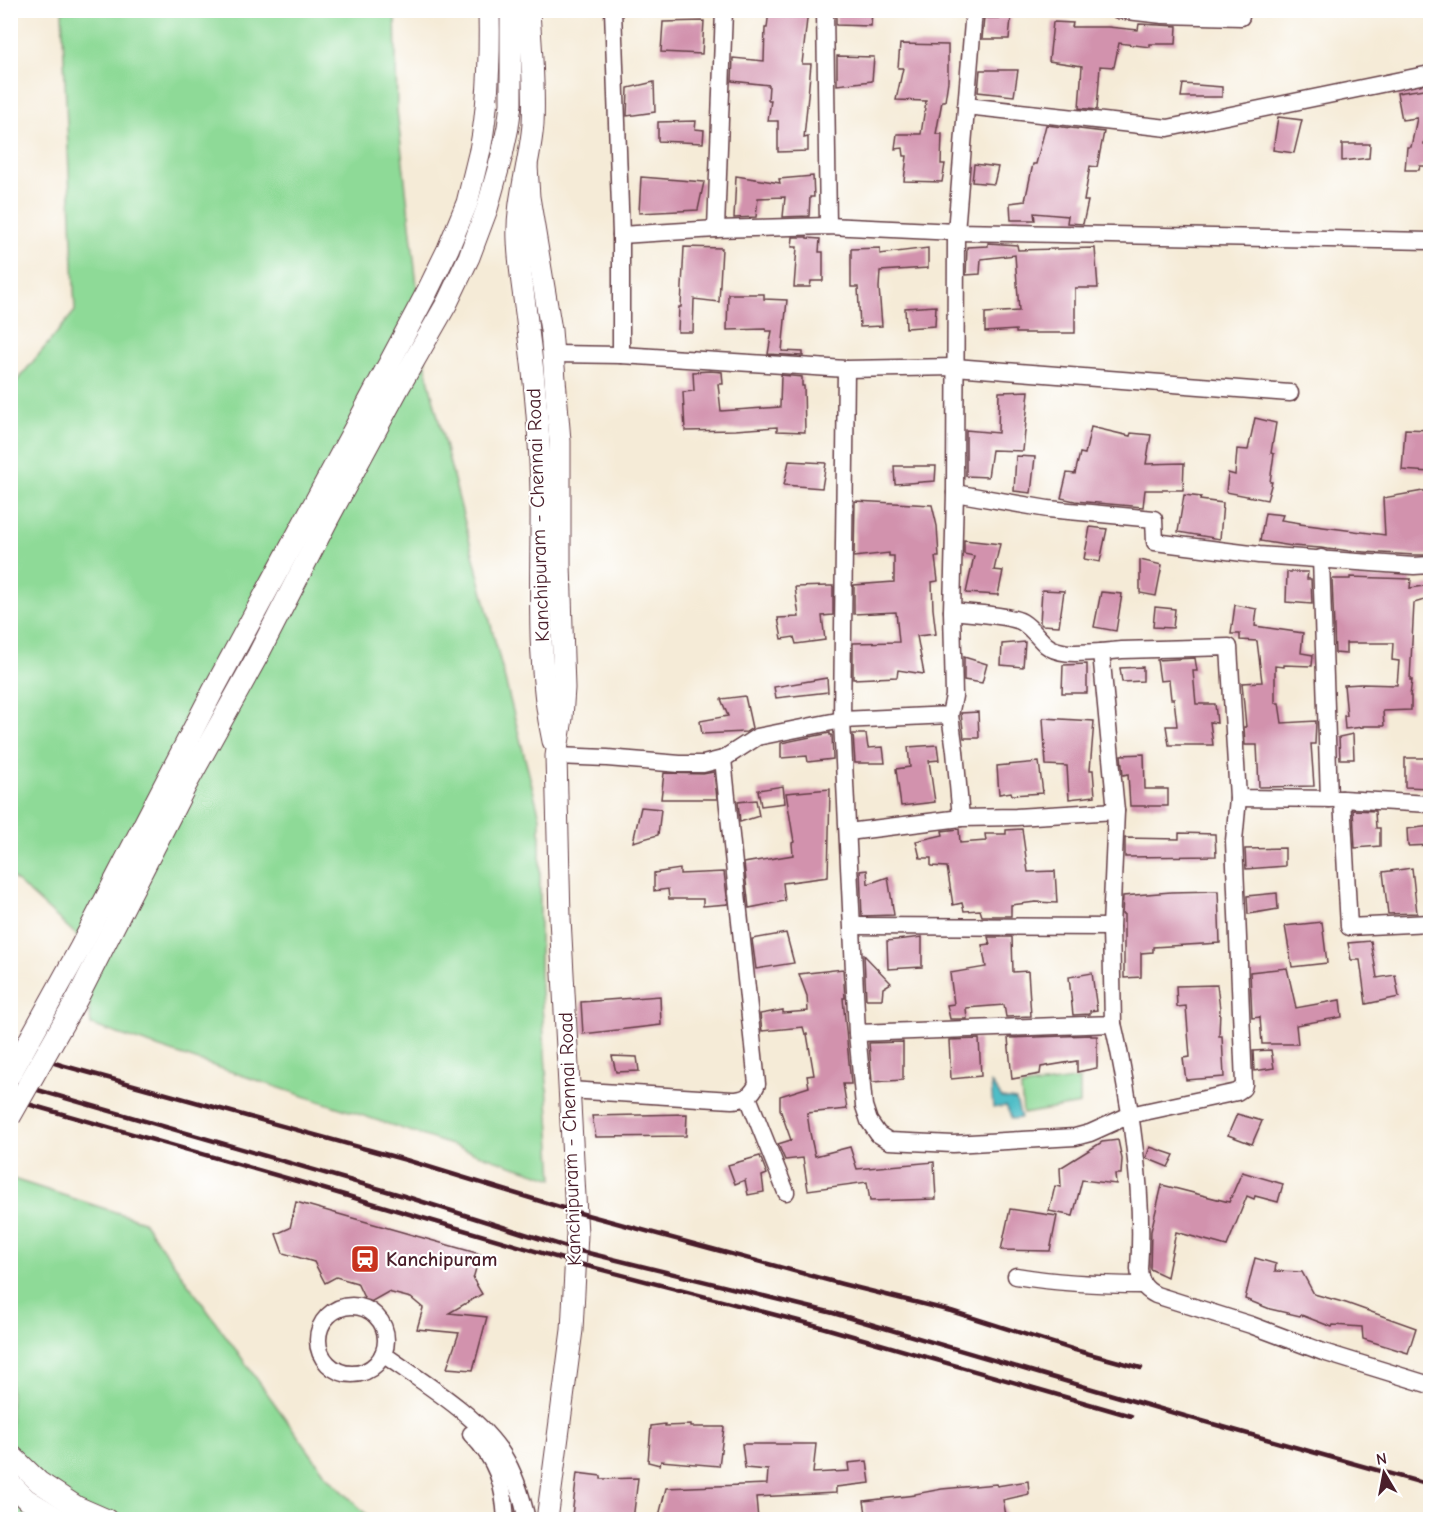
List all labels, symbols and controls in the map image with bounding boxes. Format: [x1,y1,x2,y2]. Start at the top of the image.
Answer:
street label: Kanchipuram - Chennai Road [522,388,554,642]
street label: Kanchipuram - Chennai Road [554,1012,586,1266]
station icon: Kanchipuram [349,1243,381,1275]
place label: Kanchipuram [386,1248,497,1271]
north arrow [1354,1443,1414,1503]
text: N [1375,1449,1388,1469]

